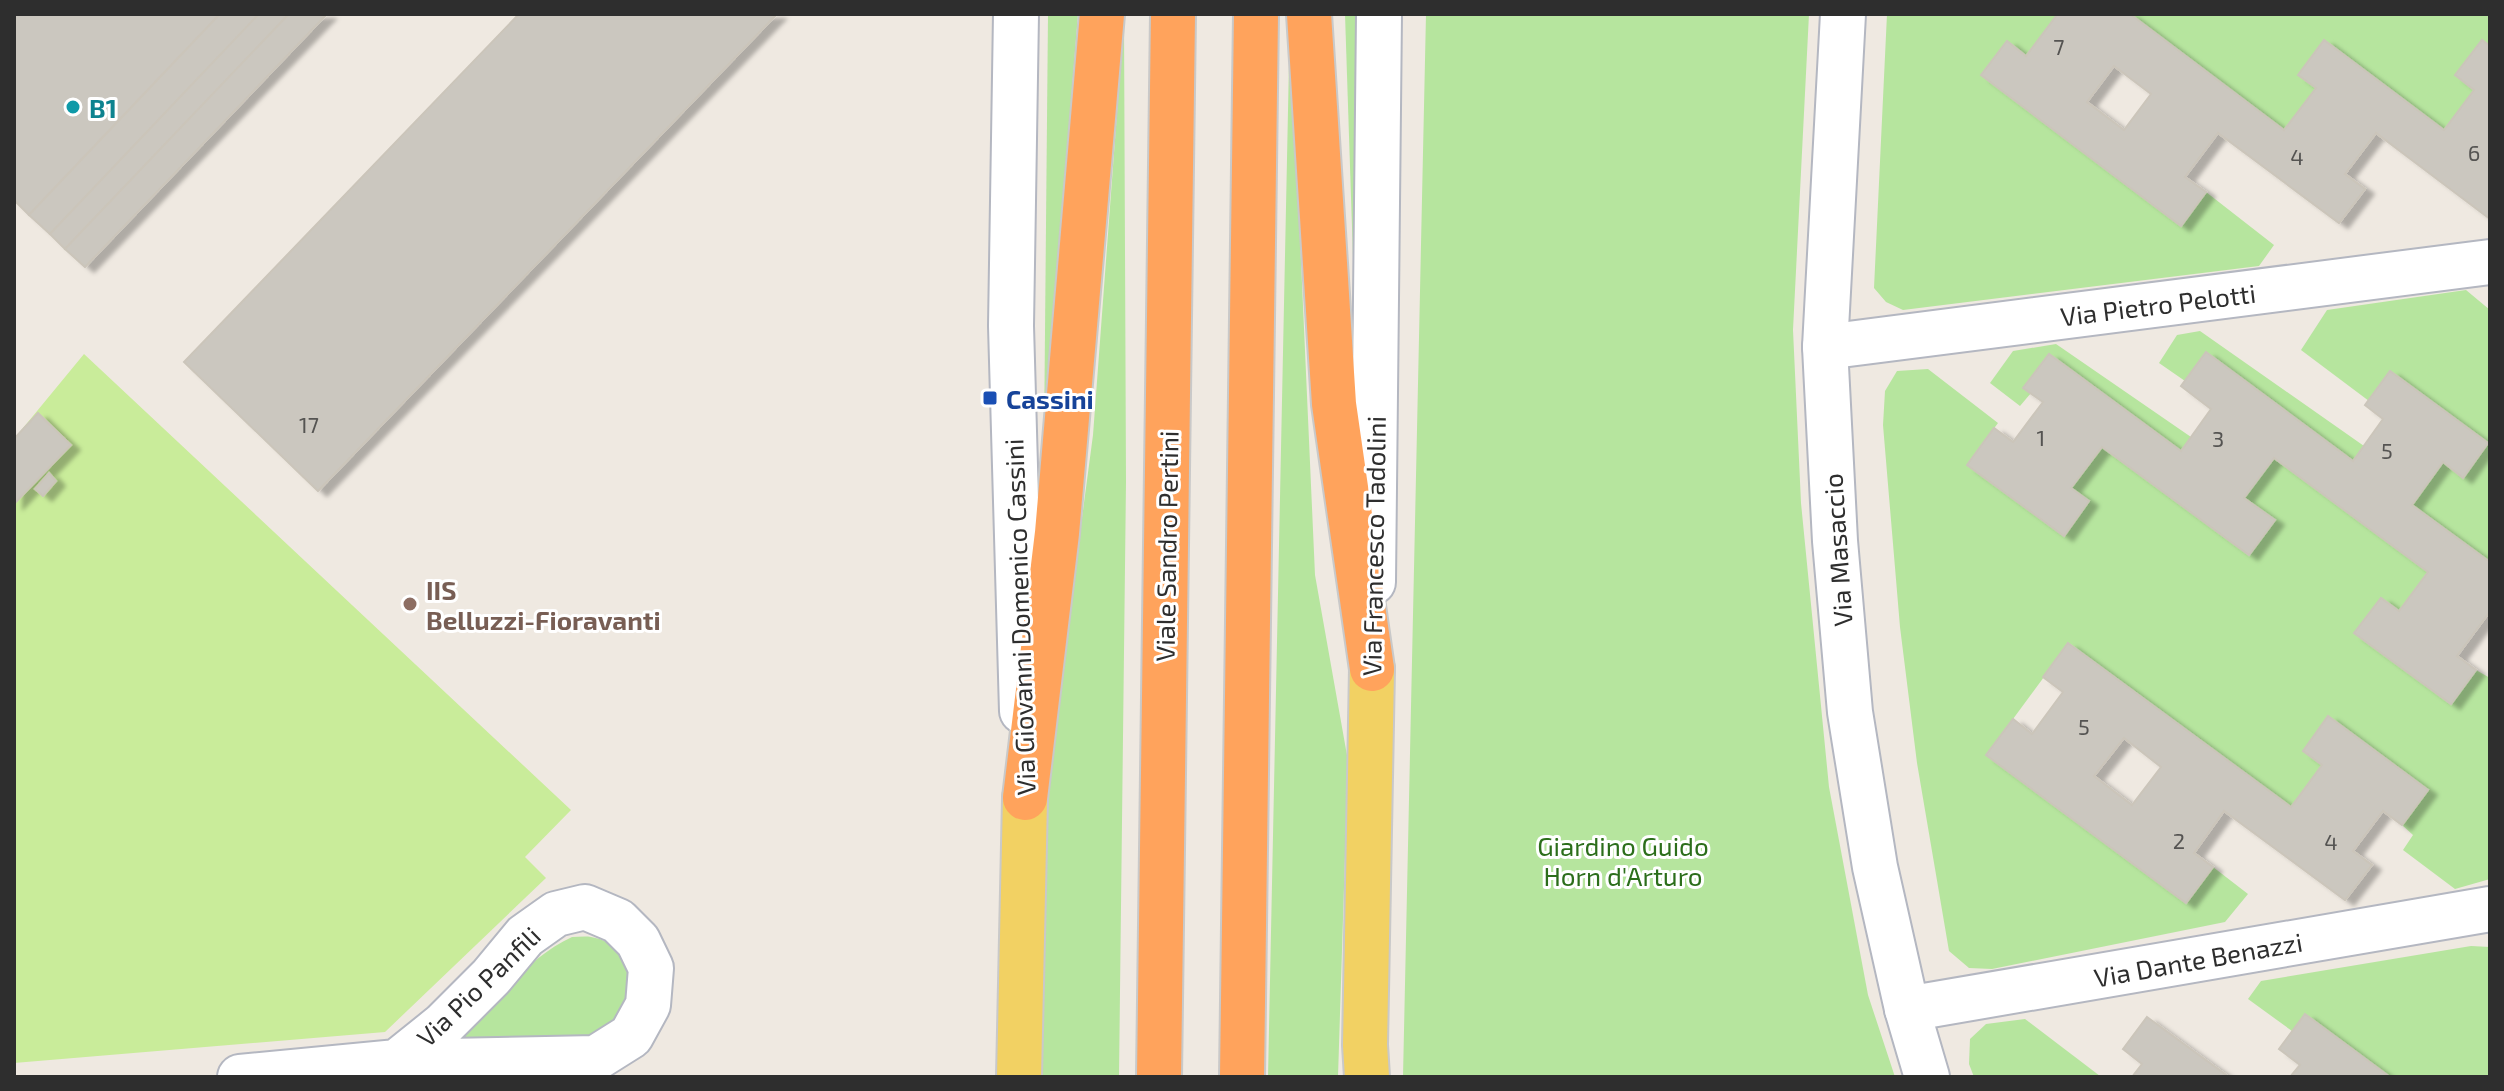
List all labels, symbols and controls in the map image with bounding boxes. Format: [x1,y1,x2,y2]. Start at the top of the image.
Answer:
house number: 7 [2053,33,2065,59]
place label: B1 [89,92,117,123]
marker: B1 [64,98,82,116]
house number: 6 [2468,139,2480,165]
house number: 4 [2290,143,2304,169]
street label: Via Pietro Pelotti [2059,277,2257,331]
place label: Cassini [1006,383,1094,414]
marker: Cassini [981,389,999,407]
house number: 17 [299,411,319,437]
street label: Via Francesco Tadolini [1355,416,1391,676]
house number: 1 [2037,424,2045,450]
house number: 3 [2212,425,2224,451]
street label: Viale Sandro Pertini [1148,430,1184,662]
house number: 5 [2381,437,2393,463]
street label: Via Giovanni Domenico Cassini [997,438,1041,796]
street label: Via Masaccio [1816,472,1858,628]
place label: IIS Belluzzi-Fioravanti [426,574,661,635]
marker: IIS Belluzzi-Fioravanti [401,595,419,613]
house number: 5 [2078,713,2090,739]
house number: 2 [2173,827,2185,853]
house number: 4 [2324,828,2338,854]
park label: Giardino Guido Horn d'Arturo [1537,830,1709,891]
street label: Via Pio Panfili [410,920,546,1052]
street label: Via Dante Benazzi [2091,925,2305,993]

